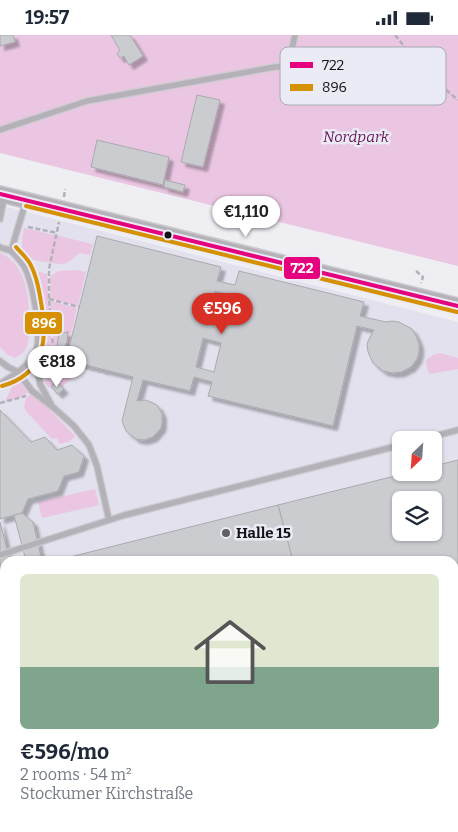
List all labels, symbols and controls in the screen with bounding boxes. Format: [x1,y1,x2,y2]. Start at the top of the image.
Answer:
text: 19:57 [25,6,69,29]
legend [280,47,446,105]
text: 722 [322,57,344,74]
text: 896 [322,79,347,96]
park label: Nordpark [323,128,390,146]
pin: €1,110 [205,195,287,238]
text: €1,110 [223,202,269,221]
unlabelled marker [163,230,173,240]
line badge: 722 [283,256,321,280]
text: 722 [290,260,314,277]
pin: €596 [192,293,252,335]
text: €596 [203,299,241,318]
line badge: 896 [24,311,63,335]
text: 896 [32,315,56,332]
pin: €818 [27,345,87,388]
text: €818 [38,352,76,371]
north arrow [392,431,442,481]
map controls [392,431,442,541]
button: layers [392,491,442,541]
place label: Halle 15 [236,524,291,542]
marker: Halle 15 [220,527,232,539]
icon: home [185,607,275,697]
text: €596/mo [20,739,109,765]
text: 2 rooms · 54 m² [20,765,132,784]
text: Stockumer Kirchstraße [20,784,193,803]

